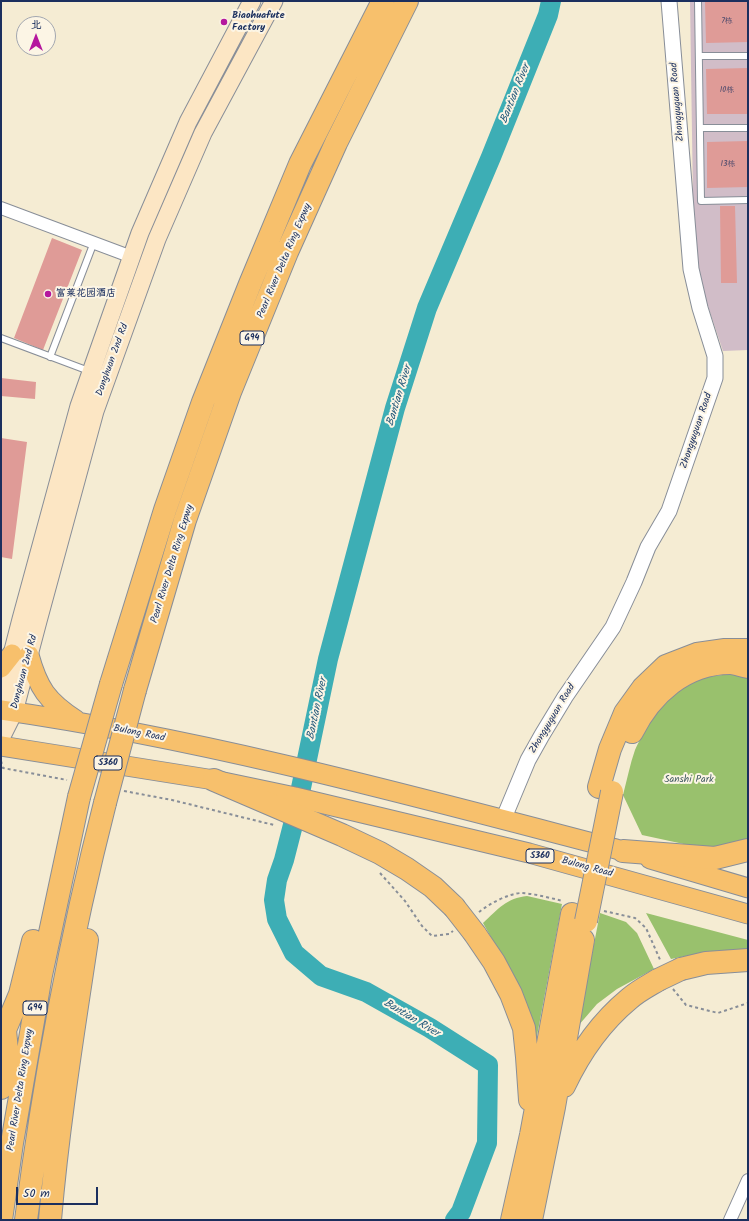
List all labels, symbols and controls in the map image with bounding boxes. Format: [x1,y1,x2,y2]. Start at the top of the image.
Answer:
place label: Biaohuafute Factory [232,10,285,34]
north arrow [16,16,56,56]
text: 北 [31,16,42,34]
marker: Biaohuafute Factory [219,17,229,27]
house number: 7栋 [721,17,733,27]
street label: Zhongyuguan Road [669,62,687,142]
water label: Bantian River [498,63,534,125]
house number: 10栋 [720,86,734,96]
house number: 13栋 [720,160,736,170]
street label: Pearl River Delta Ring Expwy [255,202,315,320]
place label: 富莱花园酒店 [56,288,116,300]
marker: 富莱花园酒店 [43,289,53,299]
street label: Donghuan 2nd Rd [94,322,132,398]
road number: G94 [240,331,264,345]
water label: Bantian River [385,364,415,428]
street label: Zhongyuguan Road [678,392,716,470]
street label: Pearl River Delta Ring Expwy [149,503,197,625]
street label: Donghuan 2nd Rd [9,634,41,710]
water label: Bantian River [305,677,331,741]
street label: Zhongyuguan Road [527,682,579,756]
street label: Bulong Road [112,723,166,745]
road number: S360 [94,756,122,770]
park label: Sanshi Park [664,774,714,786]
road number: S360 [526,849,554,863]
street label: Bulong Road [560,855,614,881]
water label: Bantian River [381,997,441,1041]
road number: G94 [23,1001,47,1015]
street label: Pearl River Delta Ring Expwy [5,1028,37,1152]
scale bar [18,1179,100,1205]
text: 50 m [23,1184,50,1203]

